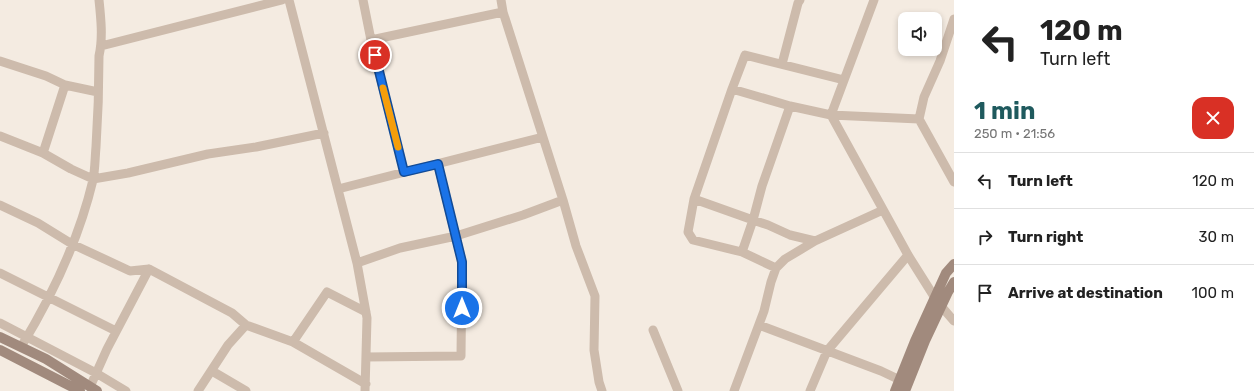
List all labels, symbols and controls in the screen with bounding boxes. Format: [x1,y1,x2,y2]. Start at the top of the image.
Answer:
map controls [898,12,942,56]
button: sound [898,12,942,56]
text: 120 m [1040,14,1123,47]
icon: left [974,16,1026,68]
pin [358,38,392,72]
icon: arrive [364,44,386,66]
text: Turn left [1040,48,1110,70]
text: 1 min [974,97,1035,125]
button: close [1192,97,1234,139]
text: 250 m · 21:56 [974,126,1055,141]
icon: left [974,170,996,192]
text: Turn left [1008,172,1073,190]
text: 120 m [1192,172,1234,190]
icon: right [974,226,996,248]
text: Turn right [1008,228,1083,246]
text: 30 m [1198,228,1234,246]
icon: arrive [974,282,996,304]
text: Arrive at destination [1008,284,1163,302]
text: 100 m [1192,284,1234,302]
position arrow [441,287,483,329]

